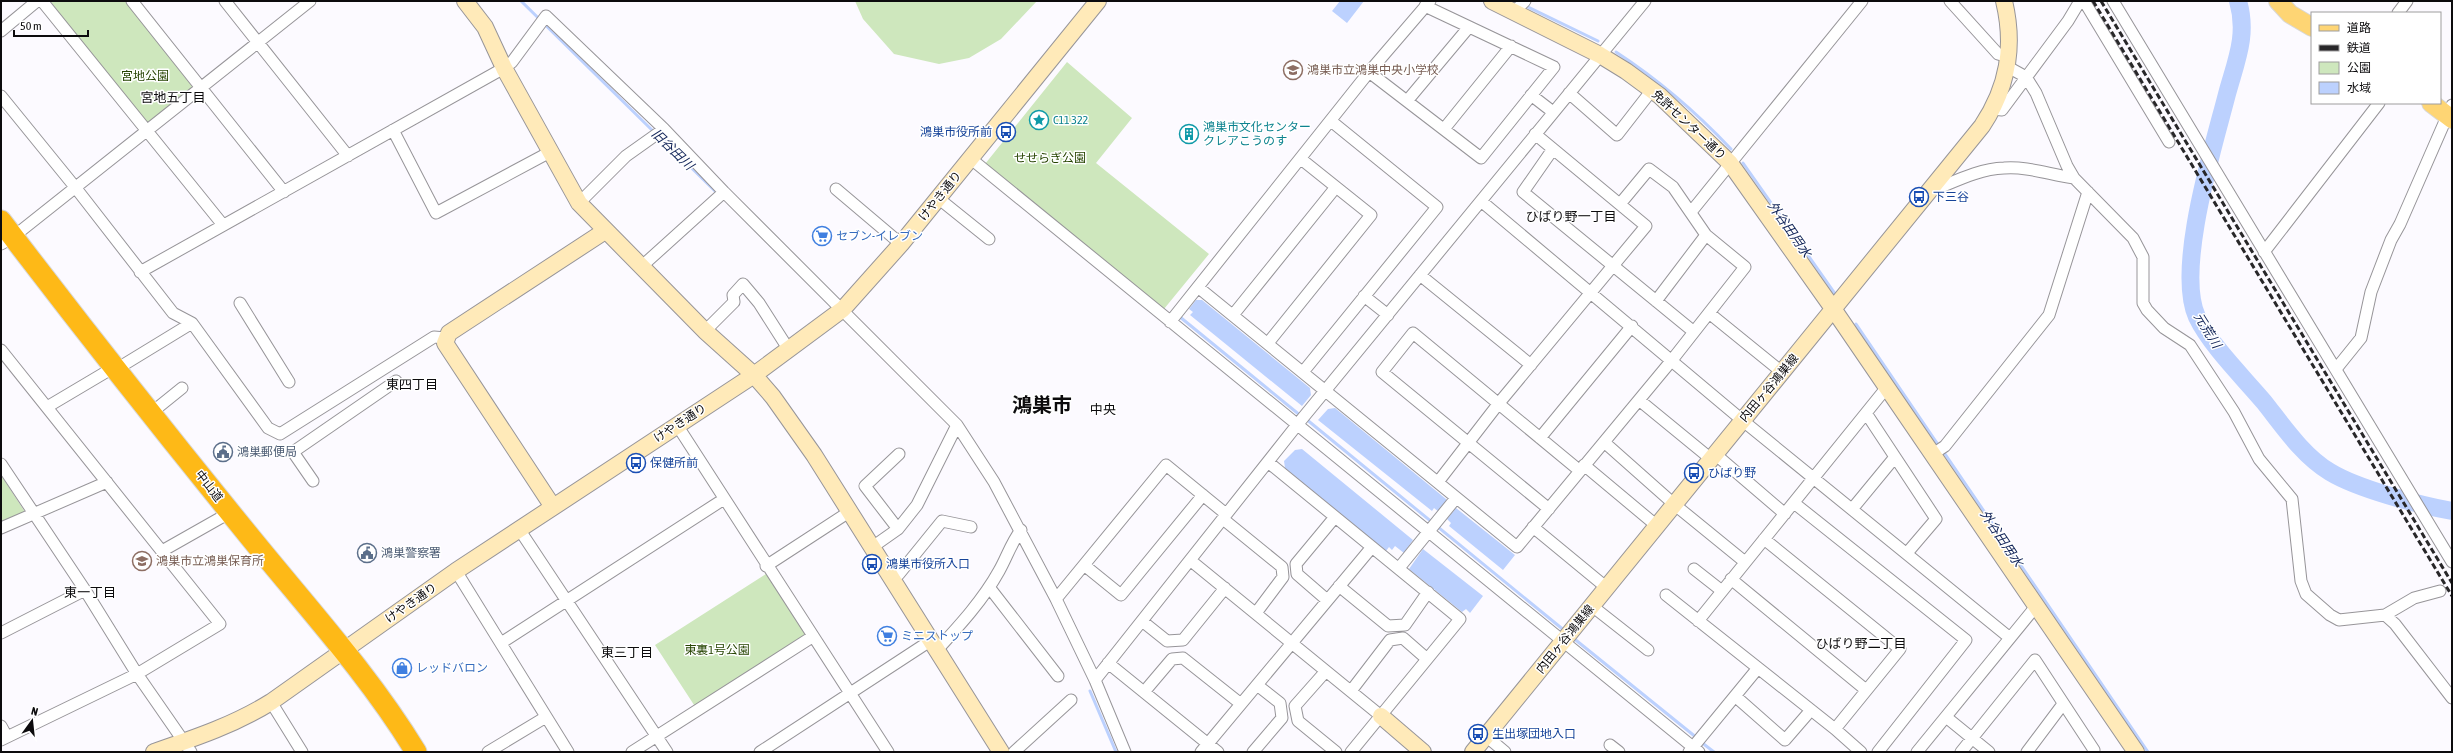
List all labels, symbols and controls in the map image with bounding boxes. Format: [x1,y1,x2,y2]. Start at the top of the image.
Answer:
scale bar [14,12,88,38]
legend [2311,12,2441,104]
text: 50 m [20,19,42,33]
text: 道路 [2347,21,2371,35]
text: 鉄道 [2347,41,2371,55]
school or university icon: 鴻巣市立鴻巣中央小学校 [1282,59,1304,81]
text: 公園 [2347,61,2371,75]
place label: 鴻巣市立鴻巣中央小学校 [1307,63,1439,77]
park label: 宮地公園 [121,69,169,83]
text: 水域 [2347,81,2371,95]
street label: 免許センター通り [1649,87,1729,163]
district label: 宮地五丁目 [140,90,206,105]
place icon: C11 322 [1028,109,1050,131]
place label: C11 322 [1053,113,1088,127]
place label: 鴻巣市文化センター クレアこうのす [1203,120,1311,148]
bus stop icon: 鴻巣市役所前 [995,121,1017,143]
building icon: 鴻巣市文化センター クレアこうのす [1178,123,1200,145]
place label: 鴻巣市役所前 [920,125,992,139]
water label: 旧谷田川 [649,126,698,174]
park label: せせらぎ公園 [1014,151,1086,165]
street label: けやき通り [916,168,964,224]
bus stop icon: 下三谷 [1908,186,1930,208]
place label: 下三谷 [1933,190,1969,204]
water label: 外谷田用水 [1765,198,1816,262]
district label: ひばり野一丁目 [1525,209,1617,224]
supermarket icon: セブン-イレブン [811,225,833,247]
place label: セブン-イレブン [836,229,923,243]
water label: 元荒川 [2191,310,2225,352]
street label: 内田ヶ谷鴻巣線 [1737,351,1801,425]
district label: 東四丁目 [386,377,438,392]
district label: 鴻巣市 [1012,393,1072,416]
street label: けやき通り [651,401,709,445]
district label: 中央 [1090,402,1116,417]
public building icon: 鴻巣郵便局 [212,441,234,463]
place label: 鴻巣郵便局 [237,445,297,459]
bus stop icon: 保健所前 [625,452,647,474]
place label: 保健所前 [650,456,698,470]
bus stop icon: ひばり野 [1683,462,1705,484]
place label: ひばり野 [1708,466,1756,480]
street label: 中山道 [192,468,226,504]
water label: 外谷田用水 [1977,507,2027,571]
public building icon: 鴻巣警察署 [356,542,378,564]
place label: 鴻巣警察署 [381,546,441,560]
school or university icon: 鴻巣市立鴻巣保育所 [131,550,153,572]
bus stop icon: 鴻巣市役所入口 [861,553,883,575]
place label: 鴻巣市立鴻巣保育所 [156,554,264,568]
place label: 鴻巣市役所入口 [886,557,970,571]
street label: けやき通り [382,580,440,626]
district label: 東一丁目 [64,585,116,600]
street label: 内田ヶ谷鴻巣線 [1533,602,1597,676]
supermarket icon: ミニストップ [876,625,898,647]
place label: ミニストップ [901,629,973,643]
district label: ひばり野二丁目 [1815,636,1907,651]
park label: 東裏1号公園 [684,643,750,657]
district label: 東三丁目 [601,645,653,660]
shop icon: レッドバロン [391,657,413,679]
place label: レッドバロン [416,661,488,675]
north arrow [12,701,52,741]
text: N [30,705,39,718]
bus stop icon: 生出塚団地入口 [1467,723,1489,745]
place label: 生出塚団地入口 [1492,727,1576,741]

